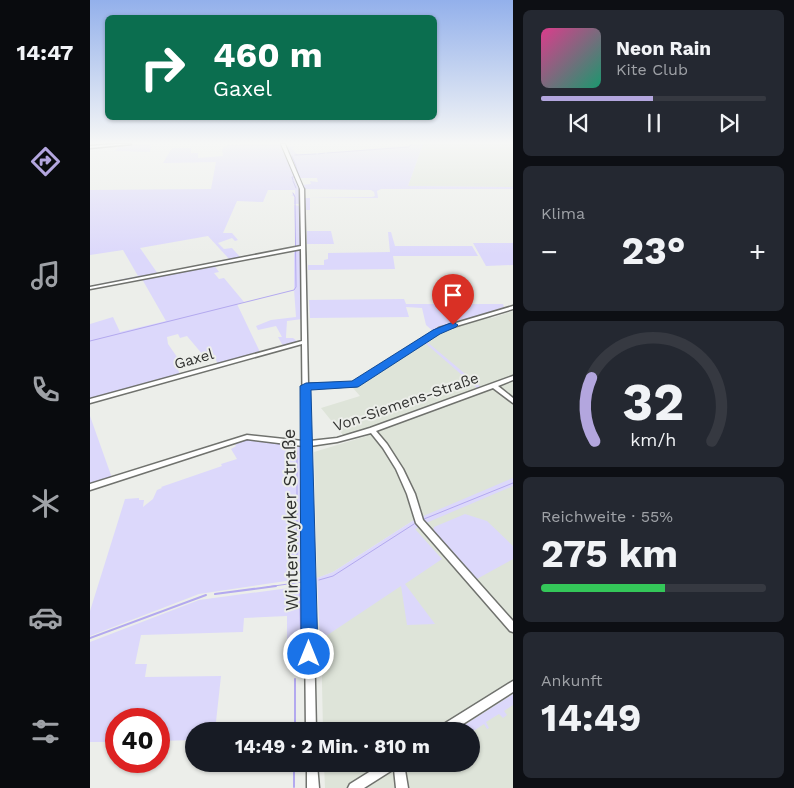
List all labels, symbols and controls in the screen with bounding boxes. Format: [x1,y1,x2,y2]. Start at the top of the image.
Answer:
text: 460 m [213,34,323,76]
icon: right [130,35,195,100]
text: Neon Rain [616,37,711,60]
text: 14:47 [17,40,73,65]
text: Kite Club [616,60,688,79]
text: Gaxel [213,76,272,101]
icon: previous [565,109,593,137]
icon: pause [640,109,668,137]
icon: next [715,109,743,137]
icon: directions [28,144,63,179]
text: Klima [541,204,585,223]
text: 23° [622,229,686,273]
text: − [541,235,558,268]
text: + [749,235,766,268]
icon: music [28,258,63,293]
pin [432,274,474,325]
icon: arrive [439,281,467,309]
street label: Gaxel [172,345,216,373]
street label: Von-Siemens-Straße [331,369,481,435]
icon: phone [28,372,63,407]
text: 32 [623,372,684,433]
street label: Winterswyker Straße [278,429,302,611]
text: km/h [630,429,677,450]
icon: climate [28,486,63,521]
text: Reichweite · 55% [541,507,673,526]
text: 275 km [541,532,678,576]
icon: car [28,600,63,635]
position arrow [282,627,334,679]
text: Ankunft [541,671,602,690]
text: 14:49 [541,696,641,740]
speed limit sign: 40 [105,708,170,773]
icon: filters [28,714,63,749]
text: 14:49 · 2 Min. · 810 m [235,735,430,758]

